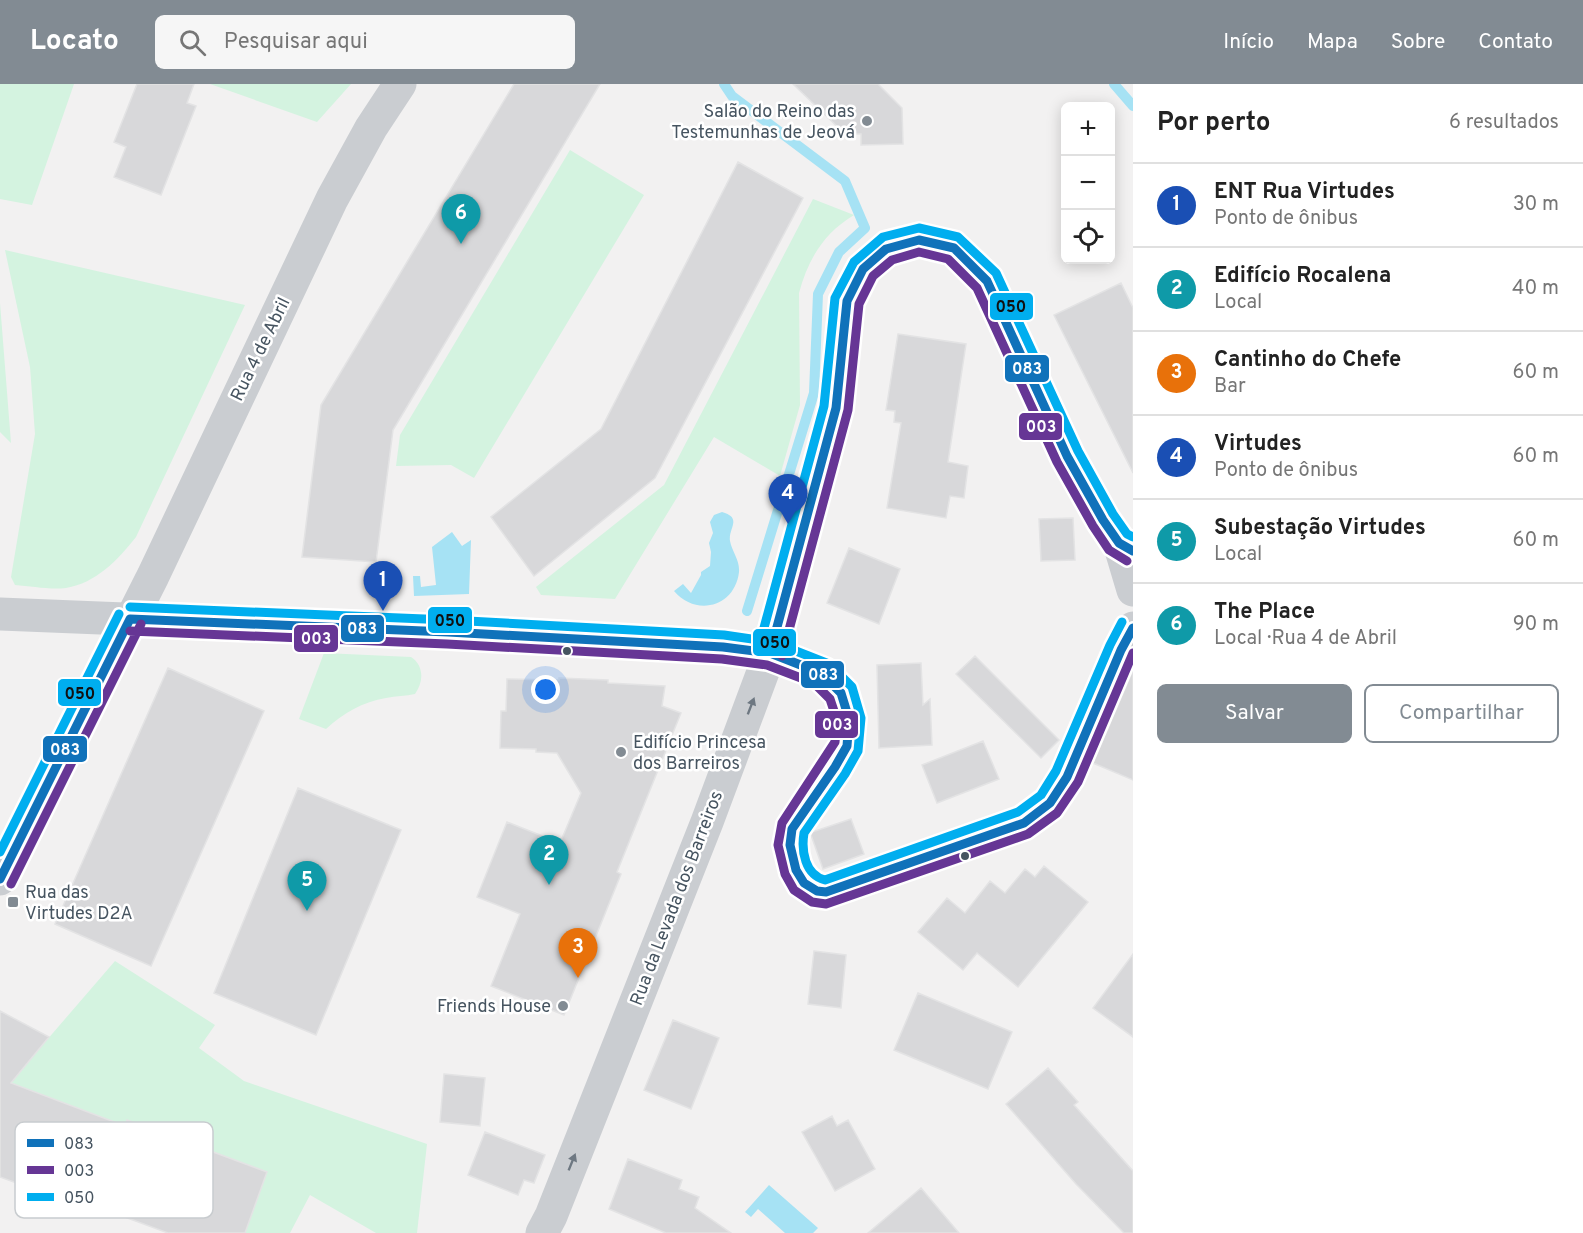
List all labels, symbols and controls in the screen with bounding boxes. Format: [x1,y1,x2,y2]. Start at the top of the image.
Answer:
search box [155,15,575,69]
text: Locato [30,24,119,60]
icon: search [176,26,209,59]
text: Pesquisar aqui [224,29,368,56]
text: Início [1223,29,1274,56]
text: Mapa [1307,29,1358,56]
text: Sobre [1391,29,1445,56]
text: Contato [1478,29,1553,56]
place label: Salão do Reino das Testemunhas de Jeová [671,101,855,145]
map controls [1061,102,1115,264]
button: + [1061,102,1115,156]
text: Por perto [1157,107,1271,140]
text: 6 resultados [1449,110,1559,136]
marker: Salão do Reino das Testemunhas de Jeová [860,114,874,128]
button: − [1061,156,1115,210]
text: ENT Rua Virtudes [1214,179,1395,206]
text: 1 [1173,192,1181,218]
text: 30 m [1513,192,1559,218]
pin: 6 [442,194,480,244]
text: Ponto de ônibus [1214,206,1358,232]
button: locate [1061,210,1115,264]
text: Edifício Rocalena [1214,263,1391,290]
text: 2 [1170,276,1183,302]
text: 40 m [1512,276,1559,302]
text: Local [1214,290,1262,316]
line badge: 050 [989,292,1034,321]
street label: Rua 4 de Abril [226,294,296,405]
text: 050 [996,298,1026,318]
text: Cantinho do Chefe [1214,347,1401,374]
line badge: 083 [1004,354,1050,383]
text: 083 [1012,360,1042,380]
text: 3 [1171,360,1183,386]
text: 60 m [1513,360,1559,386]
text: Bar [1214,374,1246,400]
line badge: 003 [1018,412,1063,441]
text: 003 [1026,418,1056,438]
text: Virtudes [1214,431,1302,458]
text: 4 [1170,444,1183,470]
text: 60 m [1513,444,1559,470]
text: Ponto de ônibus [1214,458,1358,484]
pin: 4 [768,474,808,524]
text: Subestação Virtudes [1214,515,1426,542]
text: 5 [1170,528,1183,554]
text: 60 m [1513,528,1559,554]
text: Local [1214,542,1262,568]
pin: 1 [364,562,403,611]
text: The Place [1214,599,1315,626]
line badge: 050 [427,606,473,634]
text: 050 [435,612,465,632]
text: 6 [1170,612,1183,638]
text: 90 m [1513,612,1559,638]
line badge: 083 [340,614,385,643]
text: 083 [347,620,377,640]
line badge: 003 [293,624,339,653]
text: Local · Rua 4 de Abril [1214,626,1397,652]
line badge: 050 [752,628,797,657]
text: 003 [301,630,331,650]
text: 050 [760,634,790,654]
unlabelled marker [561,645,573,657]
line badge: 083 [800,660,845,689]
text: 083 [808,666,838,686]
your location [531,675,560,704]
line badge: 050 [57,678,102,707]
button: Salvar [1157,684,1352,743]
button: Compartilhar [1364,684,1559,743]
text: 050 [65,685,95,705]
one-way arrow [746,697,756,715]
line badge: 003 [814,710,859,739]
text: 003 [822,716,852,736]
place label: Edifício Princesa dos Barreiros [633,732,766,776]
line badge: 083 [42,735,88,763]
text: 083 [50,741,80,761]
marker: Edifício Princesa dos Barreiros [614,745,628,759]
street label: Rua da Levada dos Barreiros [626,788,729,1009]
pin: 2 [530,836,568,885]
unlabelled marker [959,850,971,862]
pin: 5 [288,862,326,911]
place label: Rua das Virtudes D2A [25,882,133,926]
marker: Rua das Virtudes D2A [6,895,20,909]
pin: 3 [558,928,598,978]
place label: Friends House [437,996,551,1019]
marker: Friends House [556,999,570,1013]
legend [15,1122,213,1218]
text: 083 [64,1135,94,1155]
one-way arrow [567,1152,577,1170]
text: 003 [64,1162,94,1182]
text: 050 [64,1189,94,1209]

